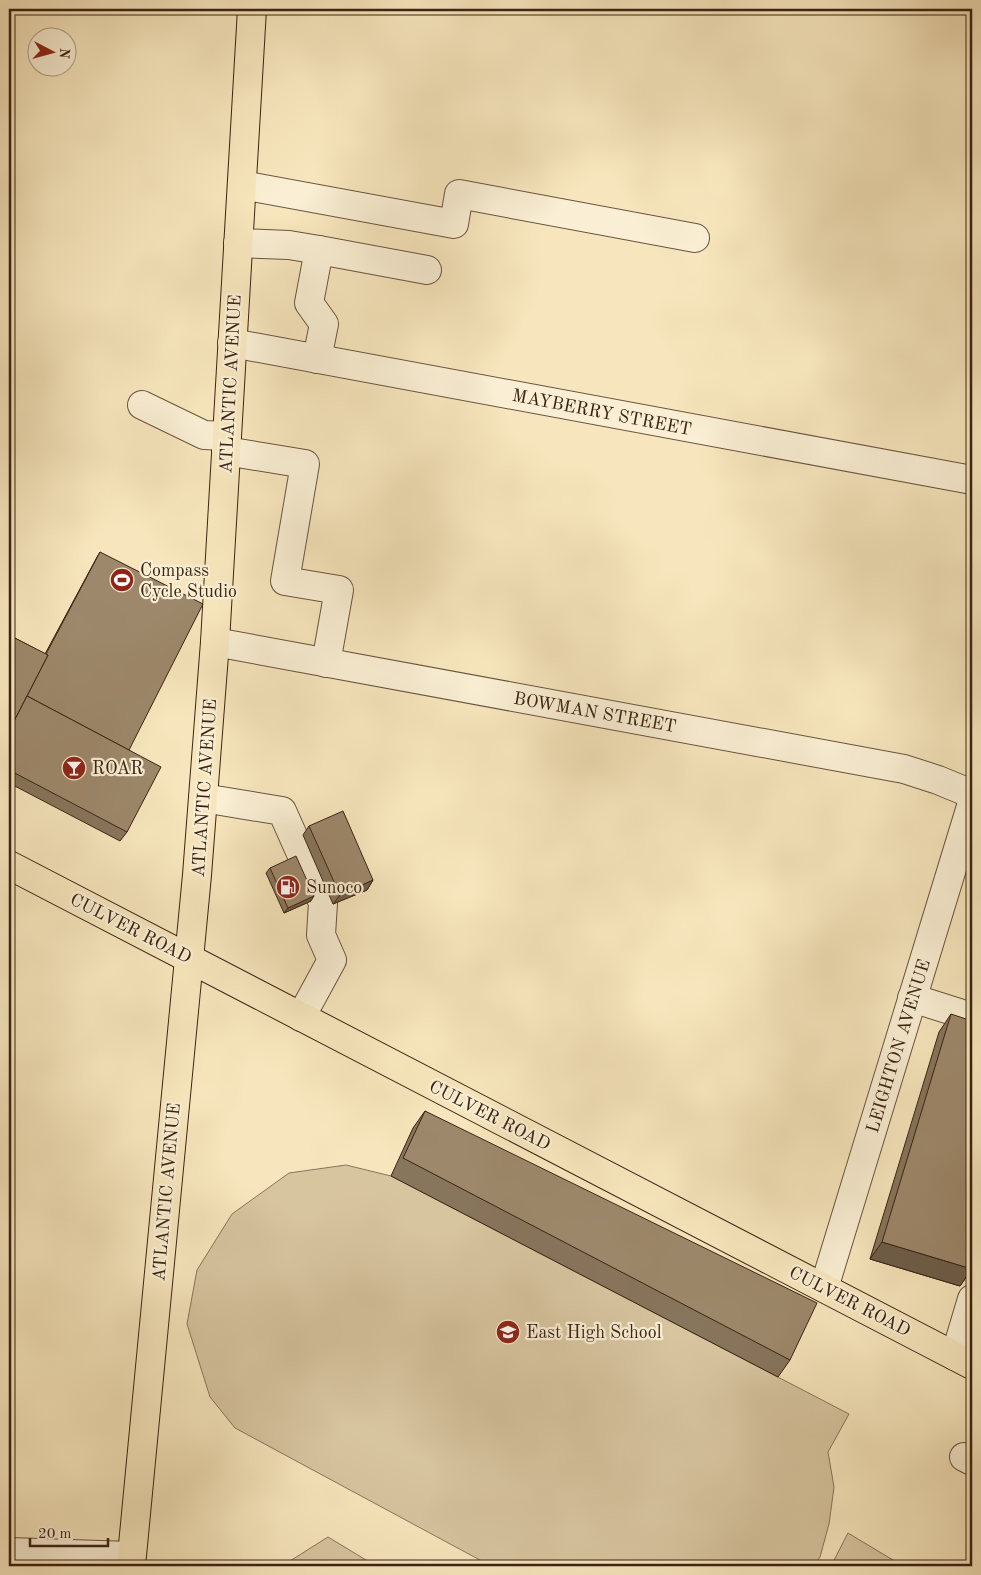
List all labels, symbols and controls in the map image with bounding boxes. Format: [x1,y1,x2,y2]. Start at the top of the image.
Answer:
north arrow [28,28,78,78]
text: N [56,47,71,60]
street label: ATLANTIC AVENUE [217,294,245,474]
street label: MAYBERRY STREET [511,387,693,439]
place label: Compass Cycle Studio [140,562,237,601]
sports icon: Compass Cycle Studio [109,567,135,593]
street label: BOWMAN STREET [512,690,678,736]
street label: ATLANTIC AVENUE [190,698,220,878]
bar icon: ROAR [61,755,87,781]
place label: ROAR [92,760,143,778]
fuel station icon: Sunoco [275,874,301,900]
place label: Sunoco [306,879,362,897]
street label: CULVER ROAD [67,891,194,967]
street label: LEIGHTON AVENUE [864,957,934,1135]
street label: CULVER ROAD [426,1078,553,1154]
street label: ATLANTIC AVENUE [150,1102,184,1282]
street label: CULVER ROAD [786,1264,913,1340]
school or university icon: East High School [495,1319,521,1345]
place label: East High School [526,1324,662,1342]
scale bar [30,1515,108,1547]
text: 20 m [38,1527,72,1542]

